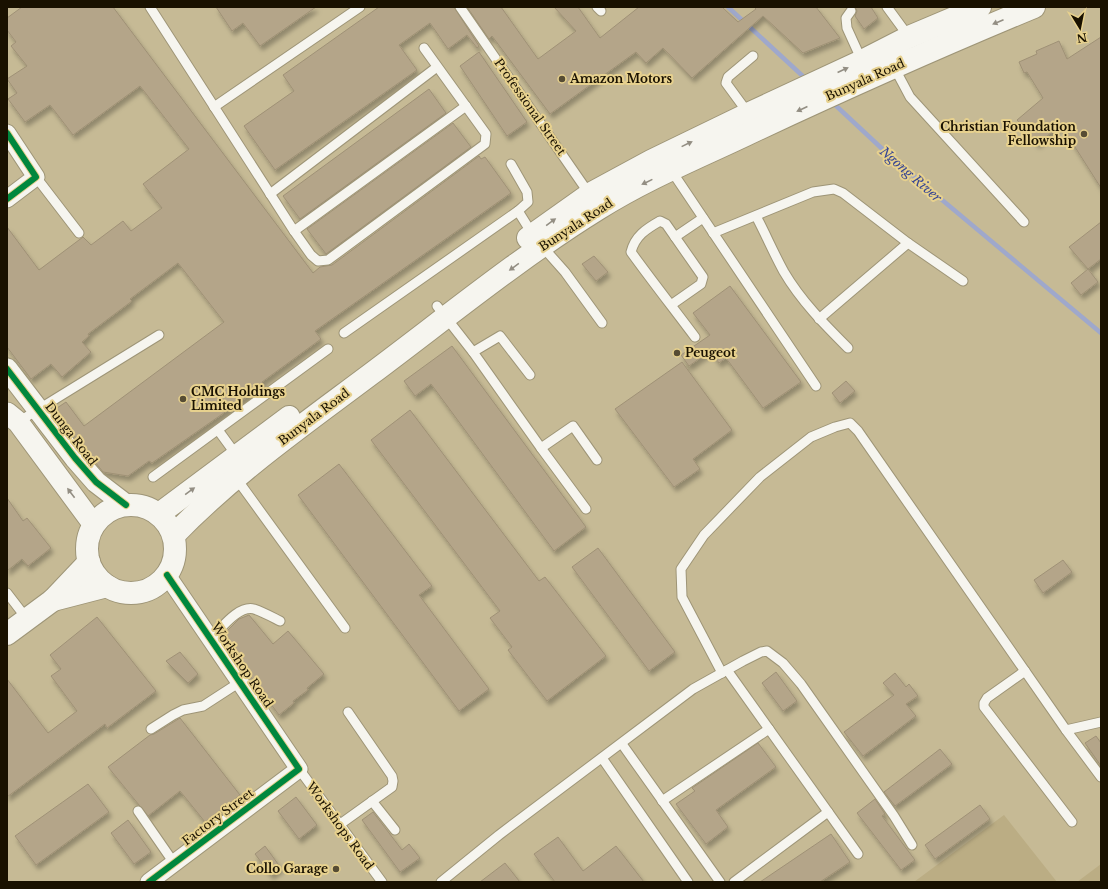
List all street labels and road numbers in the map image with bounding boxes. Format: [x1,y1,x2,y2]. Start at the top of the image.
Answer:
street label: Professional Street [491,55,570,158]
street label: Bunyala Road [823,55,907,104]
street label: Bunyala Road [536,195,616,254]
street label: Bunyala Road [275,385,352,448]
street label: Dunga Road [42,399,101,468]
street label: Workshop Road [208,619,276,710]
street label: Workshops Road [303,778,377,872]
street label: Factory Street [179,785,257,848]

